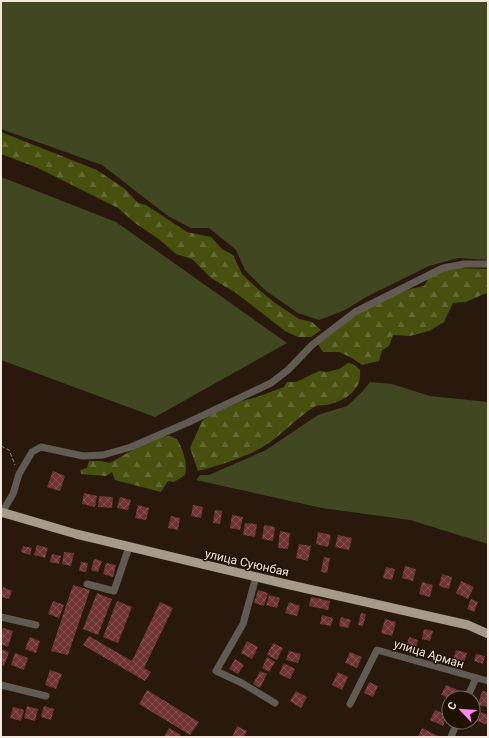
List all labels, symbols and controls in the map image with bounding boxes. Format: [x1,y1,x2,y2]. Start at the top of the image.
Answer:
street label: улица Суюнбая [204,547,290,579]
street label: улица Арман [392,637,466,671]
north arrow [441,690,481,730]
text: С [445,700,460,712]

